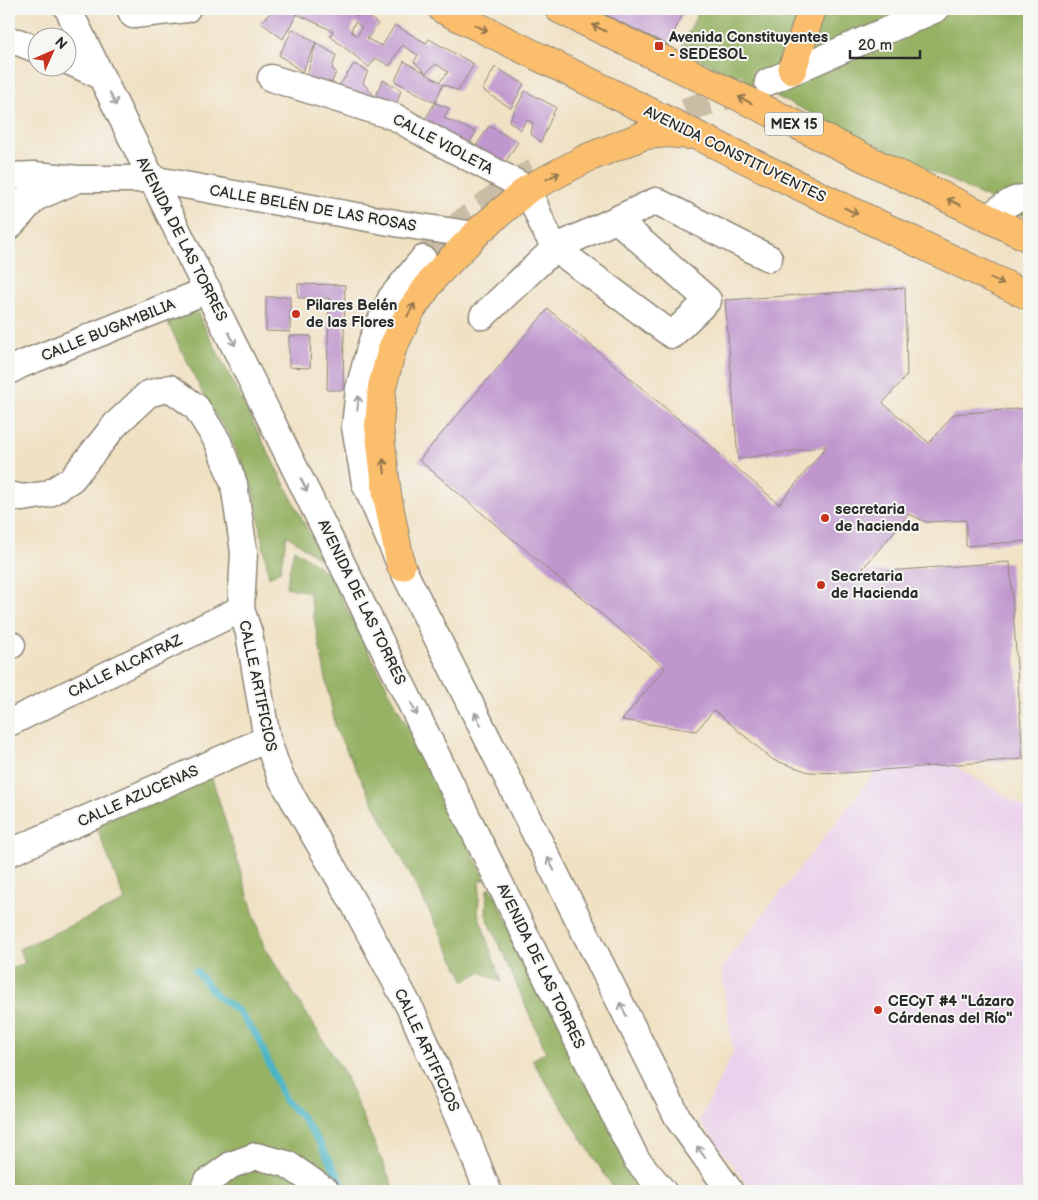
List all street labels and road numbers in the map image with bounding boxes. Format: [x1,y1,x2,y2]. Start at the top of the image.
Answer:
street label: AVENIDA CONSTITUYENTES [641,102,829,207]
street label: CALLE VIOLETA [389,110,497,179]
road number: MEX 15 [765,112,823,136]
street label: AVENIDA DE LAS TORRES [132,154,231,325]
street label: CALLE BELÉN DE LAS ROSAS [208,181,418,236]
street label: CALLE BUGAMBILIA [38,295,179,366]
street label: AVENIDA DE LAS TORRES [313,516,410,688]
street label: CALLE ARTIFICIOS [234,619,281,754]
street label: CALLE ALCATRAZ [65,630,186,702]
street label: CALLE AZUCENAS [75,761,202,832]
street label: AVENIDA DE LAS TORRES [492,880,589,1052]
street label: CALLE ARTIFICIOS [390,986,463,1115]

